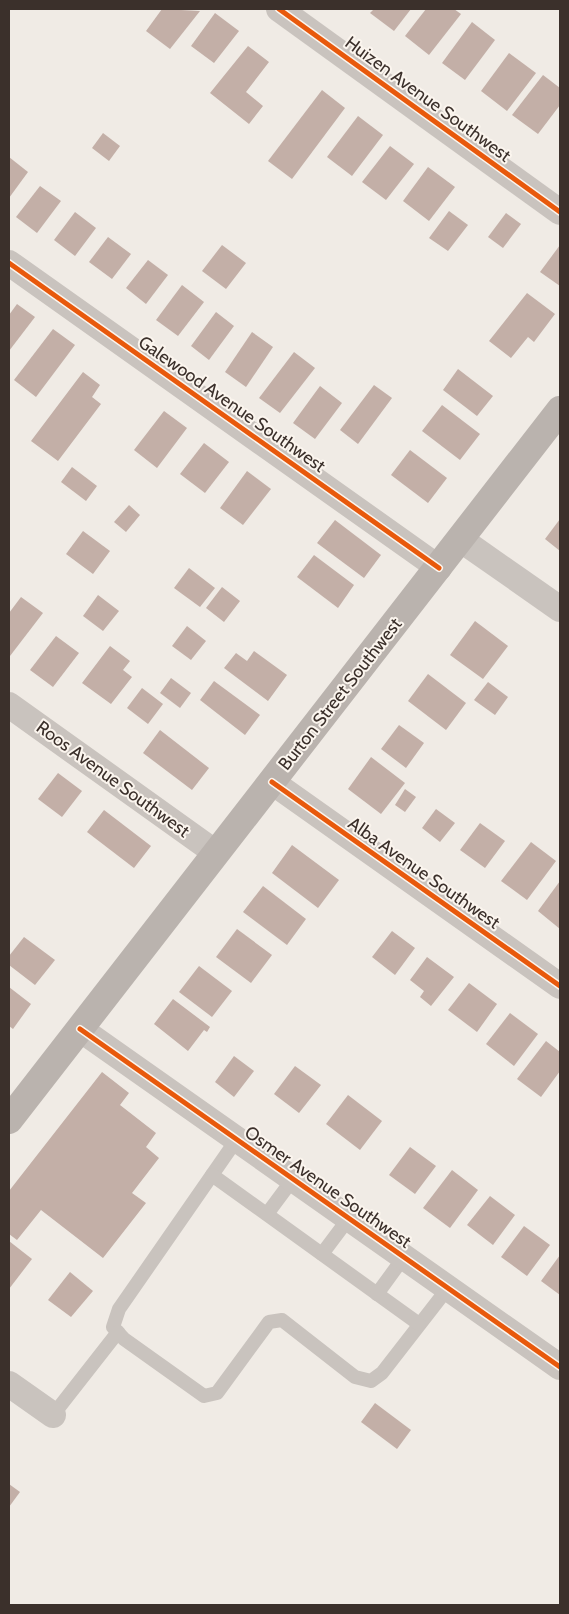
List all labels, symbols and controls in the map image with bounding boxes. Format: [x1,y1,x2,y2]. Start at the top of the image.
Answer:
street label: Huizen Avenue Southwest [341,31,515,167]
street label: Galewood Avenue Southwest [134,331,330,477]
street label: Burton Street Southwest [274,613,406,775]
street label: Roos Avenue Southwest [32,716,194,842]
street label: Alba Avenue Southwest [344,812,504,934]
street label: Osmer Avenue Southwest [240,1121,416,1253]

